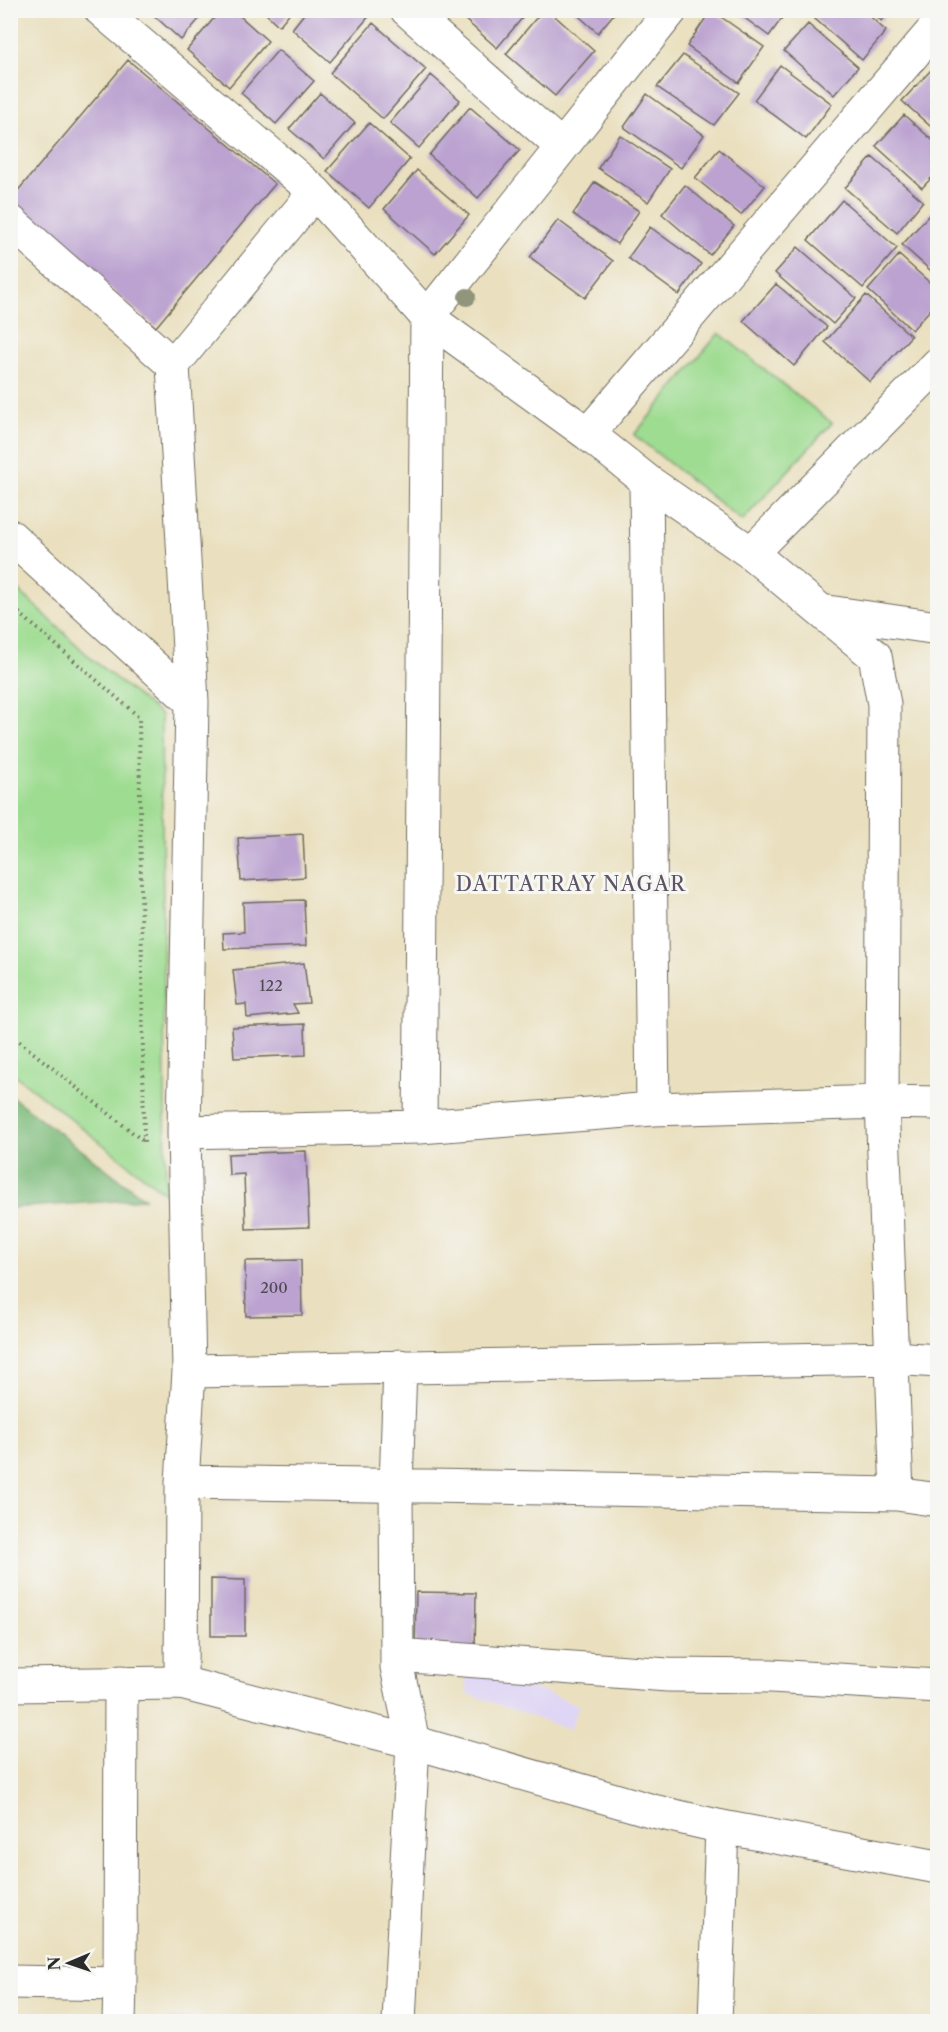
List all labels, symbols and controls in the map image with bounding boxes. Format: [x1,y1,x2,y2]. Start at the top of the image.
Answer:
district label: DATTATRAY NAGAR [456,872,686,896]
house number: 122 [259,976,283,995]
house number: 200 [260,1278,288,1297]
north arrow [39,1933,99,1993]
text: N [44,1956,64,1971]

